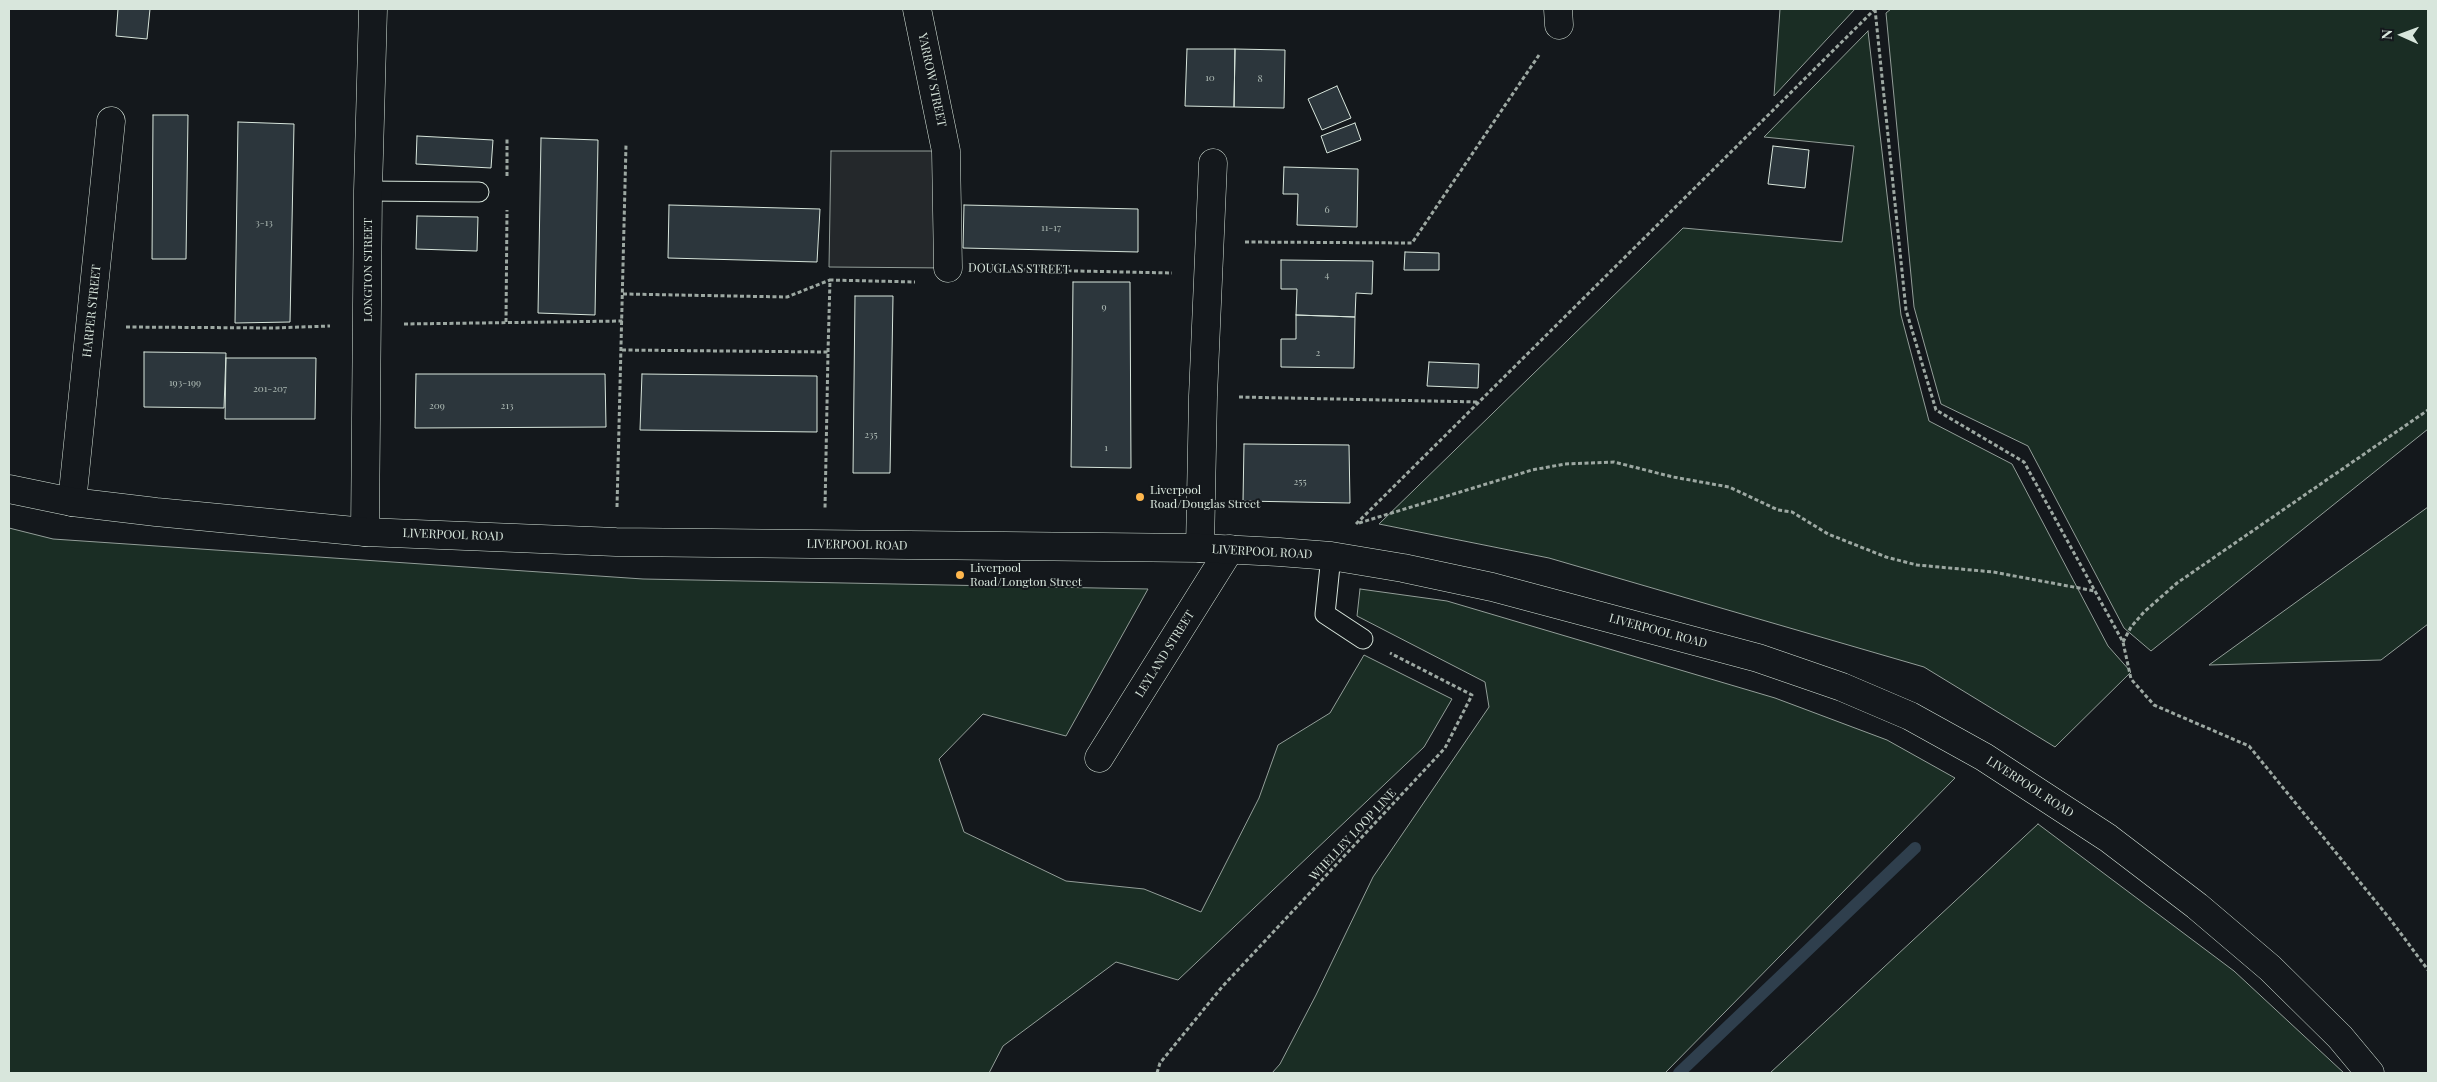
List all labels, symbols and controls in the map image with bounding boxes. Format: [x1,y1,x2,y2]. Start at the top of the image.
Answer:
north arrow [2377,10,2427,60]
text: N [2377,29,2396,40]
street label: YARROW STREET [915,32,949,128]
house number: 10 [1205,72,1215,84]
house number: 8 [1257,73,1263,85]
house number: 6 [1324,204,1330,216]
house number: 3-13 [255,217,273,229]
street label: LONGTON STREET [361,218,375,322]
house number: 11-17 [1041,222,1061,234]
street label: DOUGLAS STREET [968,261,1070,277]
street label: HARPER STREET [80,264,104,358]
house number: 4 [1325,269,1329,281]
house number: 9 [1101,301,1107,313]
house number: 2 [1316,347,1320,359]
house number: 193-199 [169,377,201,389]
house number: 201-207 [253,383,287,395]
house number: 209 [429,400,445,412]
house number: 213 [501,400,513,412]
house number: 235 [864,429,878,441]
house number: 1 [1104,442,1108,454]
house number: 255 [1293,476,1307,488]
place label: Liverpool Road/Douglas Street [1150,483,1260,511]
marker: Liverpool Road/Douglas Street [1134,491,1146,503]
street label: LIVERPOOL ROAD [402,526,504,544]
street label: LIVERPOOL ROAD [806,537,908,553]
street label: LIVERPOOL ROAD [1211,542,1313,562]
place label: Liverpool Road/Longton Street [970,561,1082,589]
marker: Liverpool Road/Longton Street [954,569,966,581]
street label: LEYLAND STREET [1132,608,1198,700]
street label: LIVERPOOL ROAD [1607,611,1709,651]
street label: LIVERPOOL ROAD [1984,753,2076,821]
street label: WHELLEY LOOP LINE [1307,786,1399,884]

